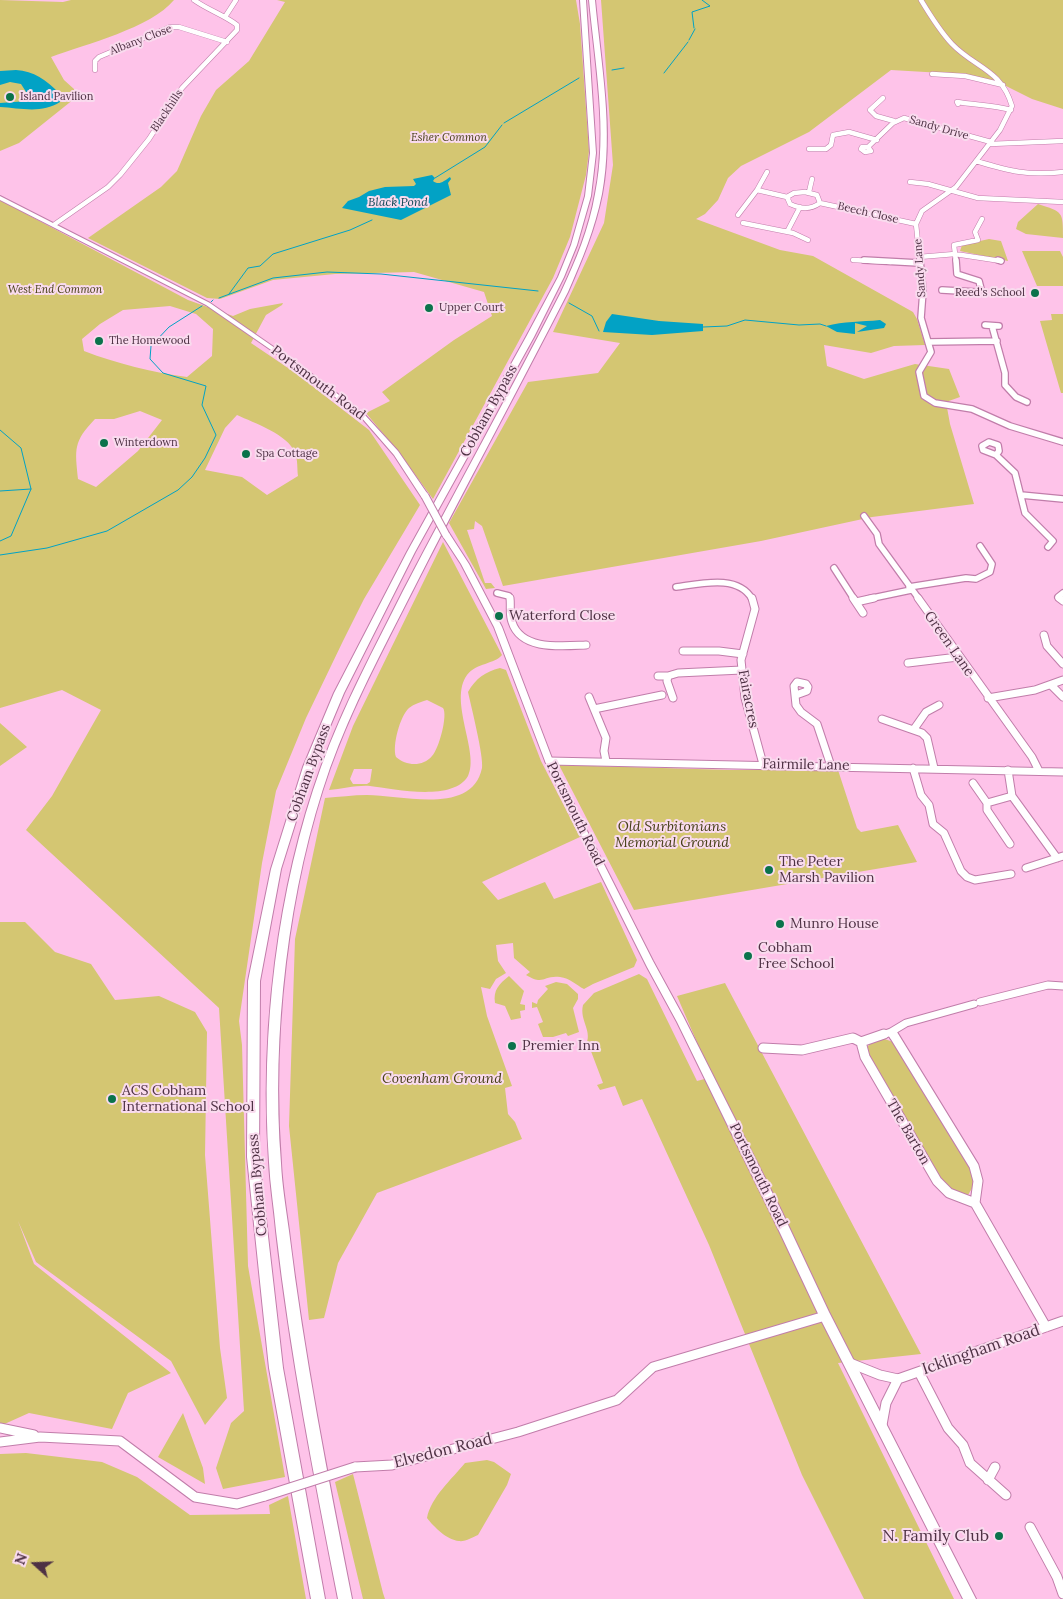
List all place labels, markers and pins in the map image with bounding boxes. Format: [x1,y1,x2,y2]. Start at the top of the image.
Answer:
place label: Island Pavilion [20,90,93,104]
marker: Island Pavilion [4,91,16,103]
place label: Reed's School [955,286,1025,300]
marker: Reed's School [1029,287,1041,299]
place label: Upper Court [439,301,504,315]
marker: Upper Court [423,302,435,314]
place label: The Homewood [109,334,190,348]
marker: The Homewood [93,335,105,347]
place label: Winterdown [114,436,178,450]
marker: Winterdown [98,437,110,449]
place label: Spa Cottage [256,447,318,461]
marker: Spa Cottage [240,448,252,460]
place label: Waterford Close [509,608,615,624]
marker: Waterford Close [493,610,505,622]
place label: The Peter Marsh Pavilion [779,854,875,886]
marker: The Peter Marsh Pavilion [763,864,775,876]
place label: Munro House [790,916,879,932]
marker: Munro House [774,918,786,930]
place label: Cobham Free School [758,940,834,972]
marker: Cobham Free School [742,950,754,962]
place label: Premier Inn [522,1038,599,1054]
marker: Premier Inn [506,1040,518,1052]
place label: ACS Cobham International School [122,1083,254,1116]
marker: ACS Cobham International School [106,1093,118,1105]
place label: N. Family Club [882,1526,989,1546]
marker: N. Family Club [993,1530,1005,1542]

